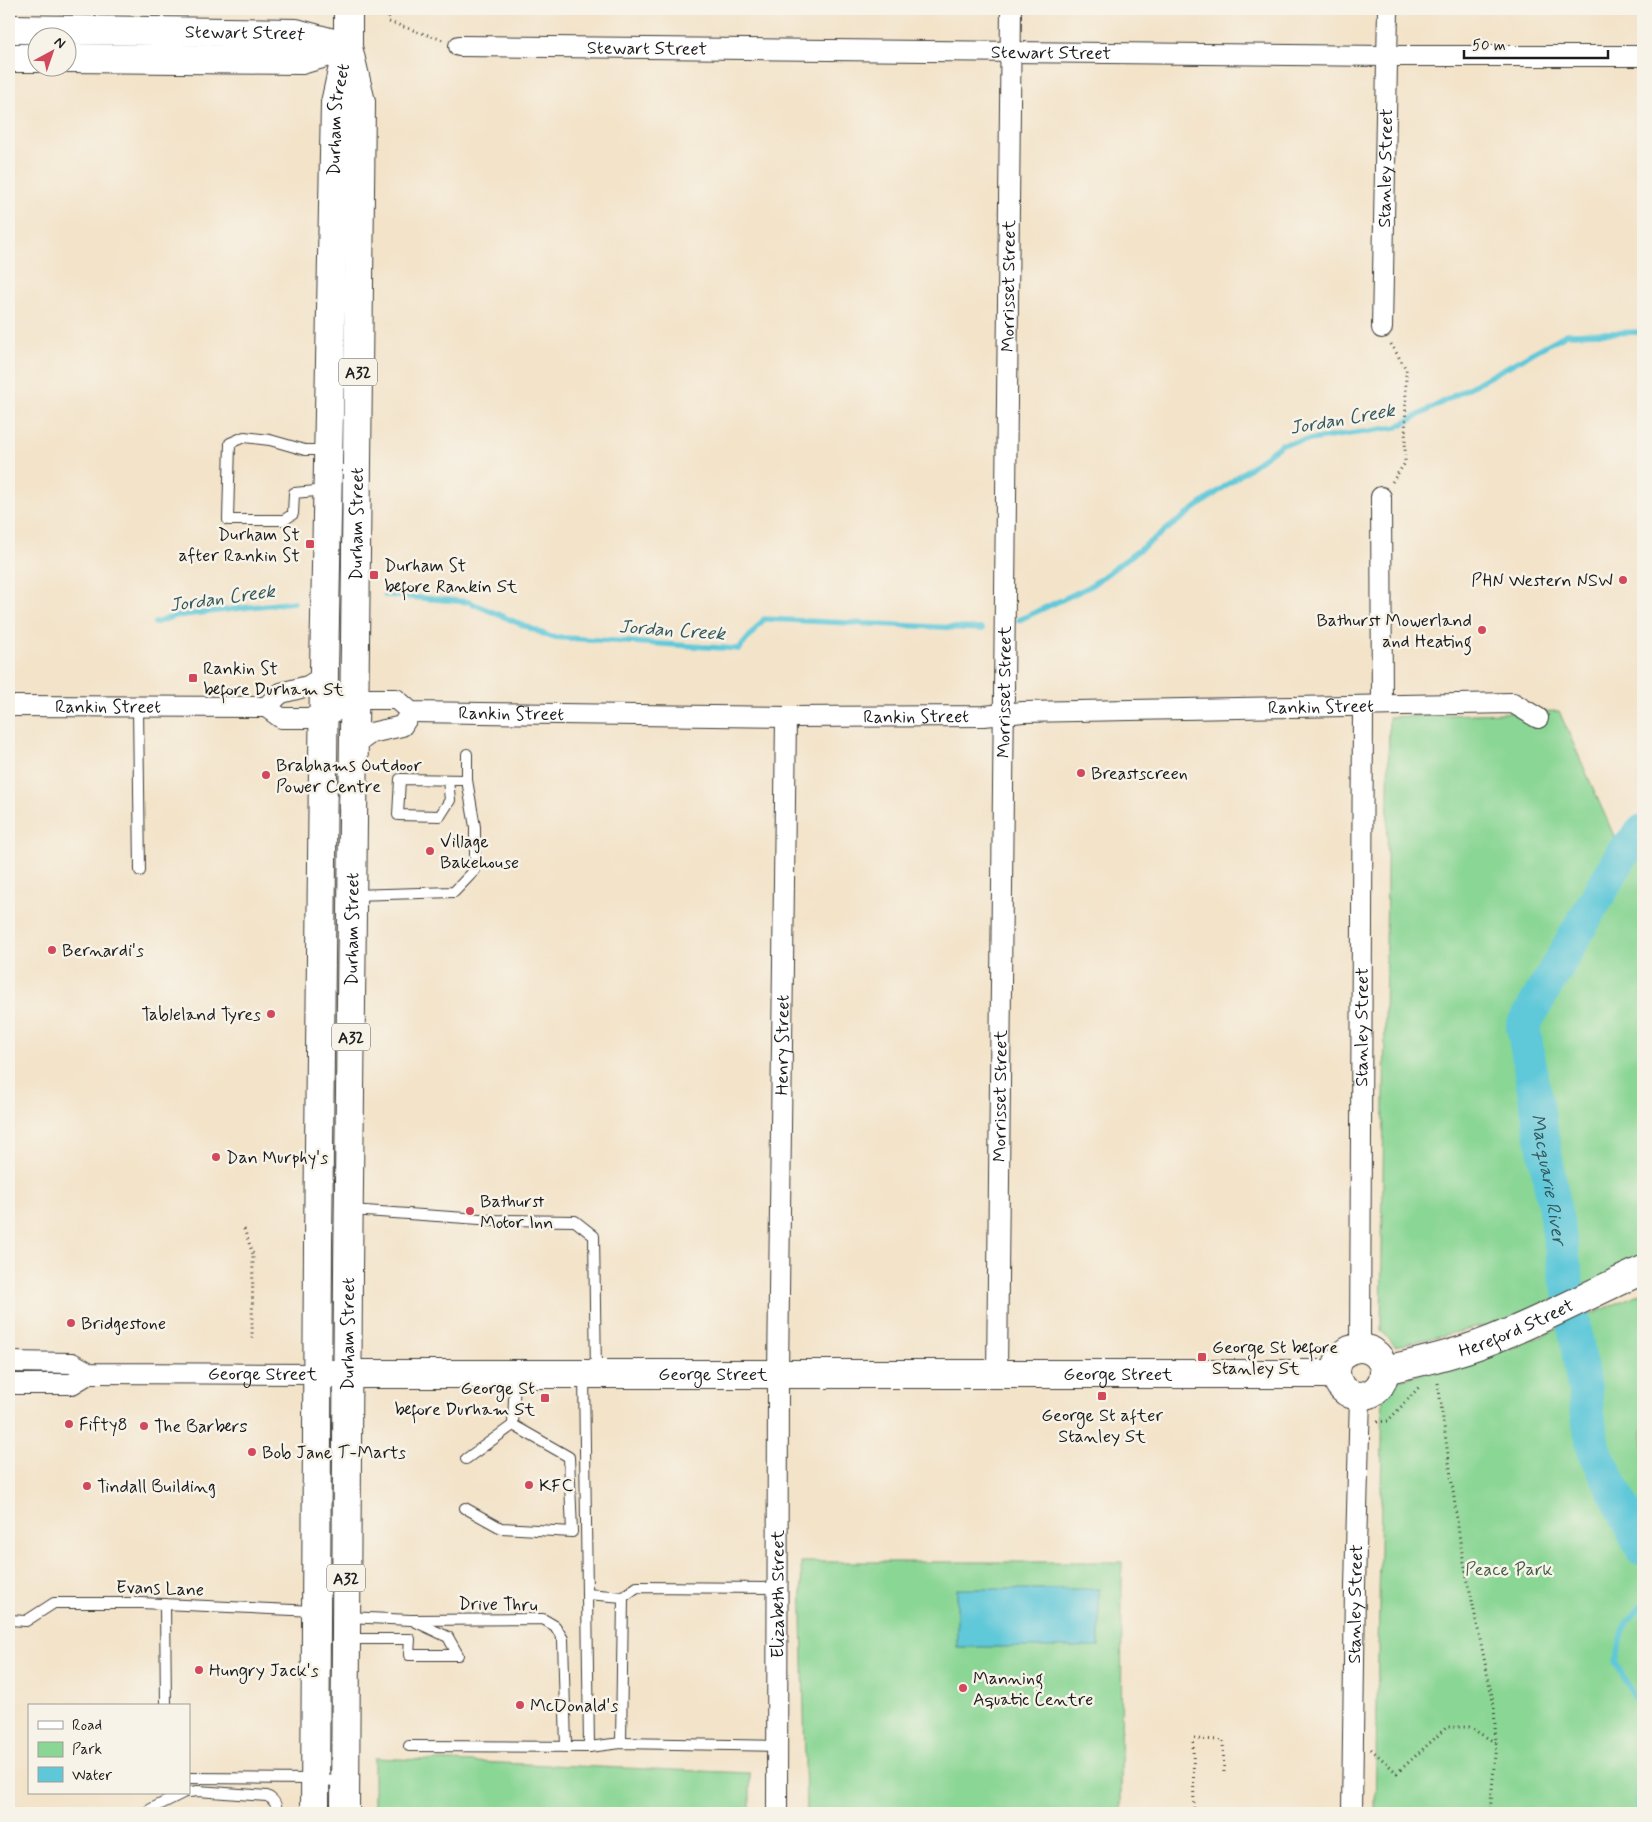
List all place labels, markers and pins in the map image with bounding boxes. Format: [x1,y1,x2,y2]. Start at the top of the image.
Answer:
place label: Durham St after Rankin St [179,523,300,568]
marker: Durham St after Rankin St [304,538,316,550]
place label: Durham St before Rankin St [384,554,518,601]
marker: Durham St before Rankin St [368,569,380,581]
place label: PHN Western NSW [1471,569,1613,593]
marker: PHN Western NSW [1617,574,1629,586]
place label: Bathurst Mowerland and Heating [1316,609,1472,656]
marker: Bathurst Mowerland and Heating [1476,624,1488,636]
place label: Rankin St before Durham St [203,657,344,704]
marker: Rankin St before Durham St [187,672,199,684]
place label: Brabhams Outdoor Power Centre [276,754,422,799]
place label: Breastscreen [1091,762,1188,786]
marker: Breastscreen [1075,767,1087,779]
marker: Brabhams Outdoor Power Centre [260,769,272,781]
place label: Village Bakehouse [440,830,519,875]
marker: Village Bakehouse [424,845,436,857]
place label: Bernardi's [62,939,144,963]
marker: Bernardi's [46,944,58,956]
place label: Tableland Tyres [141,1003,261,1027]
marker: Tableland Tyres [265,1008,277,1020]
place label: Dan Murphy's [226,1146,328,1170]
marker: Dan Murphy's [210,1151,222,1163]
place label: Bathurst Motor Inn [480,1190,553,1235]
marker: Bathurst Motor Inn [464,1205,476,1217]
place label: Bridgestone [81,1312,166,1336]
marker: Bridgestone [65,1317,77,1329]
place label: George St before Stanley St [1212,1336,1338,1381]
marker: George St before Stanley St [1196,1351,1208,1363]
place label: George St before Durham St [394,1377,535,1424]
marker: George St after Stanley St [1096,1390,1108,1402]
marker: George St before Durham St [539,1392,551,1404]
place label: George St after Stanley St [1041,1404,1163,1449]
place label: Fifty8 [79,1413,128,1437]
place label: The Barbers [154,1415,247,1439]
marker: Fifty8 [63,1418,75,1430]
marker: The Barbers [138,1420,150,1432]
place label: Bob Jane T-Marts [262,1441,406,1465]
marker: Bob Jane T-Marts [246,1446,258,1458]
place label: KFC [539,1474,573,1498]
place label: Tindall Building [97,1475,216,1499]
marker: KFC [523,1479,535,1491]
marker: Tindall Building [81,1480,93,1492]
place label: Hungry Jack's [209,1659,319,1684]
marker: Hungry Jack's [193,1664,205,1676]
place label: Manning Aquatic Centre [973,1667,1093,1712]
marker: Manning Aquatic Centre [957,1682,969,1694]
place label: McDonald's [530,1694,618,1718]
marker: McDonald's [514,1699,526,1711]

